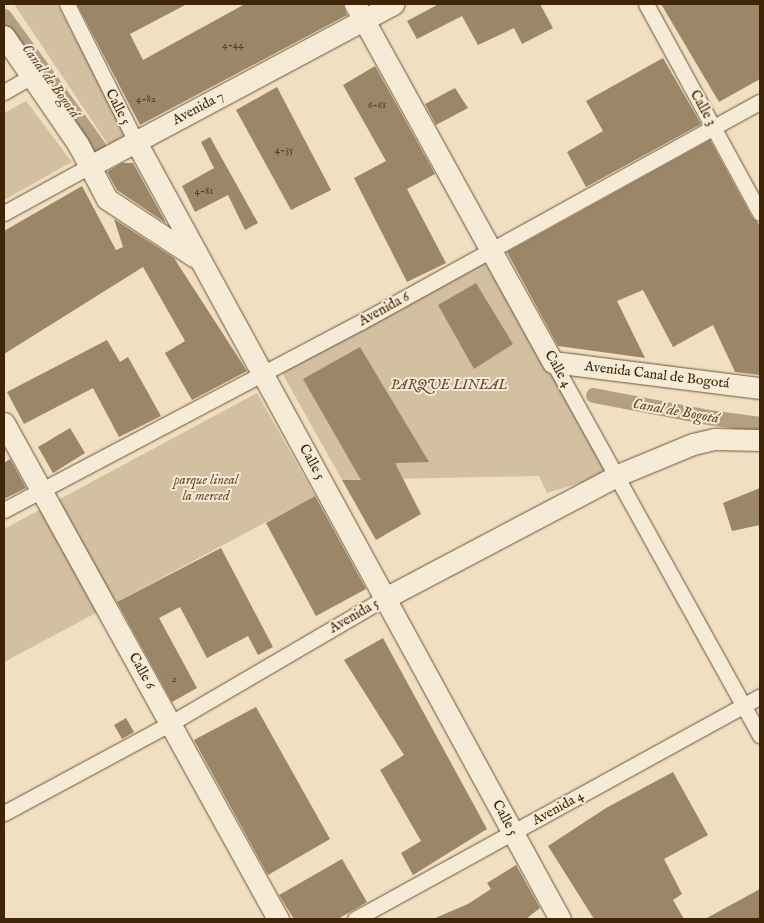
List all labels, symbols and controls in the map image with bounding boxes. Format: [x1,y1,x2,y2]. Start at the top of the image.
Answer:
house number: 4-44 [222,38,244,52]
water label: Canal de Bogotá [18,40,84,122]
street label: Calle 5 [102,86,134,128]
street label: Avenida 7 [169,87,227,129]
street label: Calle 3 [686,87,720,129]
house number: 4-82 [136,92,156,106]
house number: 6-61 [368,98,386,112]
house number: 4-35 [275,143,293,157]
house number: 4-81 [195,184,213,198]
street label: Avenida 6 [356,288,412,330]
street label: Calle 4 [541,347,575,391]
street label: Avenida Canal de Bogotá [584,358,730,392]
park label: PARQUE LINEAL [391,377,507,393]
water label: Canal de Bogotá [632,395,720,427]
street label: Calle 5 [295,441,329,483]
park label: parque lineal la merced [174,472,238,504]
street label: Avenida 5 [326,595,382,637]
street label: Calle 6 [125,650,159,692]
house number: 2 [171,672,177,686]
street label: Avenida 4 [529,787,587,829]
street label: Calle 5 [489,797,521,839]

